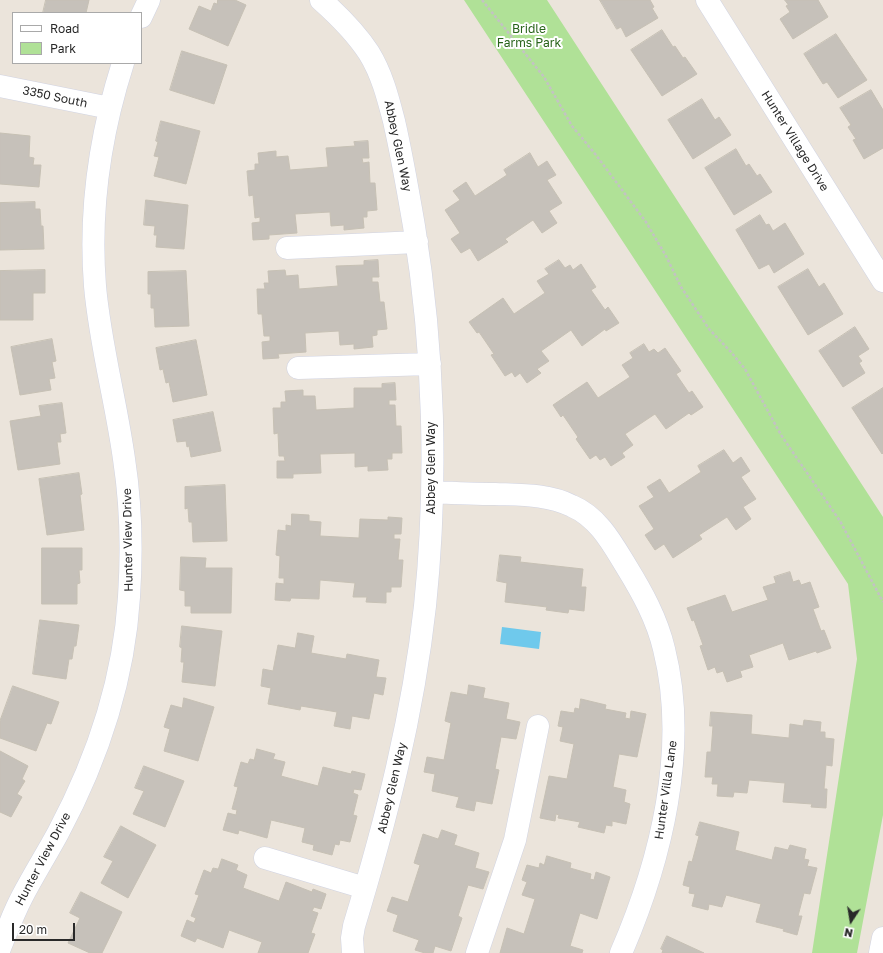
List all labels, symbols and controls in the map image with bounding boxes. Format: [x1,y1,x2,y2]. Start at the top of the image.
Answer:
legend [12,12,142,64]
text: Road [50,21,79,36]
park label: Bridle Farms Park [497,22,561,50]
text: Park [50,41,76,56]
street label: 3350 South [21,83,89,111]
street label: Hunter Village Drive [758,88,832,194]
street label: Abbey Glen Way [381,99,415,193]
street label: Abbey Glen Way [424,421,438,515]
street label: Hunter View Drive [120,488,136,592]
street label: Hunter Villa Lane [652,740,680,840]
street label: Abbey Glen Way [375,741,409,835]
street label: Hunter View Drive [12,810,74,908]
north arrow [831,901,871,941]
scale bar [14,915,77,941]
text: 20 m [19,922,47,937]
text: N [843,926,854,940]

